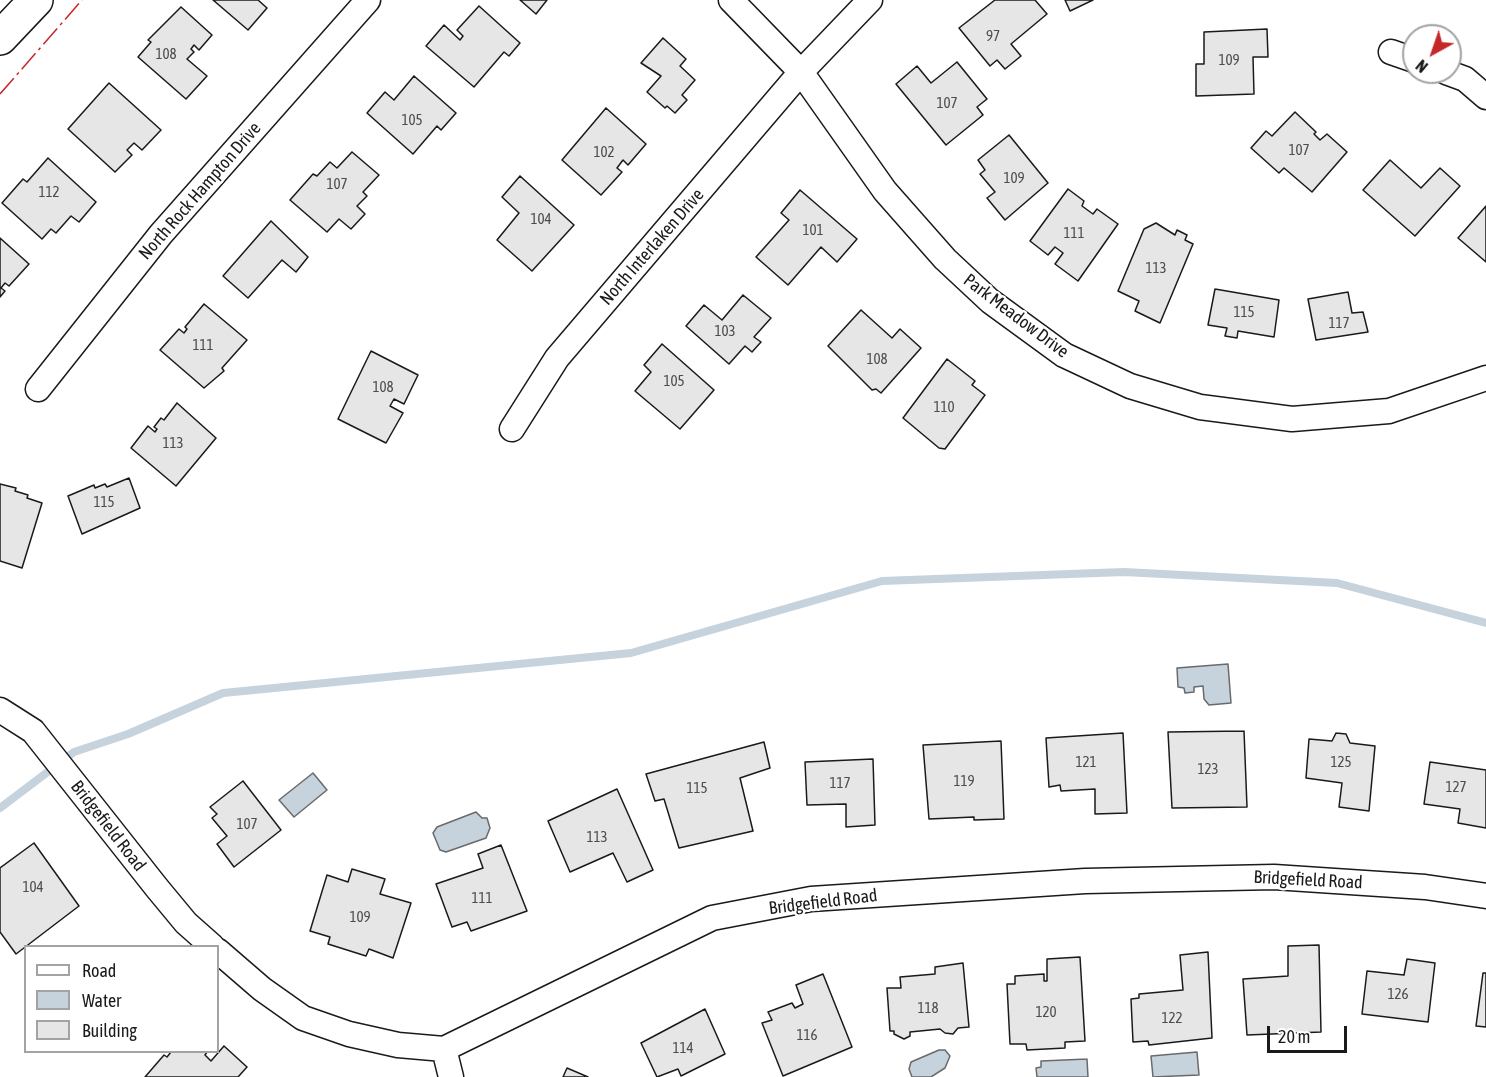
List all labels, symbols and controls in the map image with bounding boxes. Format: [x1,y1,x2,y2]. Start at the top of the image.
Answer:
north arrow [1402,24,1462,84]
house number: 97 [986,27,1000,45]
house number: 108 [155,45,177,63]
house number: 109 [1218,51,1240,69]
text: N [1412,56,1431,76]
house number: 107 [936,94,958,112]
house number: 105 [401,111,423,129]
street label: North Rock Hampton Drive [134,118,266,264]
house number: 107 [1288,141,1310,159]
house number: 102 [593,143,615,161]
house number: 109 [1003,169,1025,187]
house number: 107 [326,175,348,193]
house number: 112 [38,183,60,201]
street label: North Interlaken Drive [595,184,709,310]
house number: 104 [530,210,552,228]
house number: 101 [802,221,824,239]
house number: 111 [1063,224,1085,242]
house number: 113 [1145,259,1167,277]
street label: Park Meadow Drive [959,269,1073,363]
house number: 115 [1233,303,1255,321]
house number: 117 [1328,314,1350,332]
house number: 103 [714,322,736,340]
house number: 111 [192,336,214,354]
house number: 108 [866,350,888,368]
house number: 105 [663,372,685,390]
house number: 108 [372,378,394,396]
house number: 110 [933,398,955,416]
house number: 113 [162,434,184,452]
house number: 115 [93,493,115,511]
house number: 121 [1075,753,1097,771]
house number: 125 [1330,753,1352,771]
house number: 123 [1197,760,1219,778]
house number: 119 [953,772,975,790]
house number: 117 [829,774,851,792]
street label: Bridgefield Road [66,776,150,876]
house number: 127 [1445,778,1467,796]
house number: 115 [686,779,708,797]
house number: 107 [236,815,258,833]
house number: 113 [586,828,608,846]
street label: Bridgefield Road [1253,866,1363,894]
house number: 104 [22,878,44,896]
street label: Bridgefield Road [767,885,879,919]
house number: 111 [471,889,493,907]
house number: 109 [349,908,371,926]
legend [24,945,219,1053]
text: Road [82,960,116,981]
house number: 126 [1387,985,1409,1003]
text: Water [82,990,121,1011]
house number: 118 [917,999,939,1017]
house number: 120 [1035,1003,1057,1021]
house number: 122 [1161,1009,1183,1027]
scale bar [1270,1014,1350,1052]
text: Building [82,1020,137,1041]
house number: 116 [796,1026,818,1044]
text: 20 m [1278,1026,1310,1047]
house number: 114 [672,1039,694,1057]

